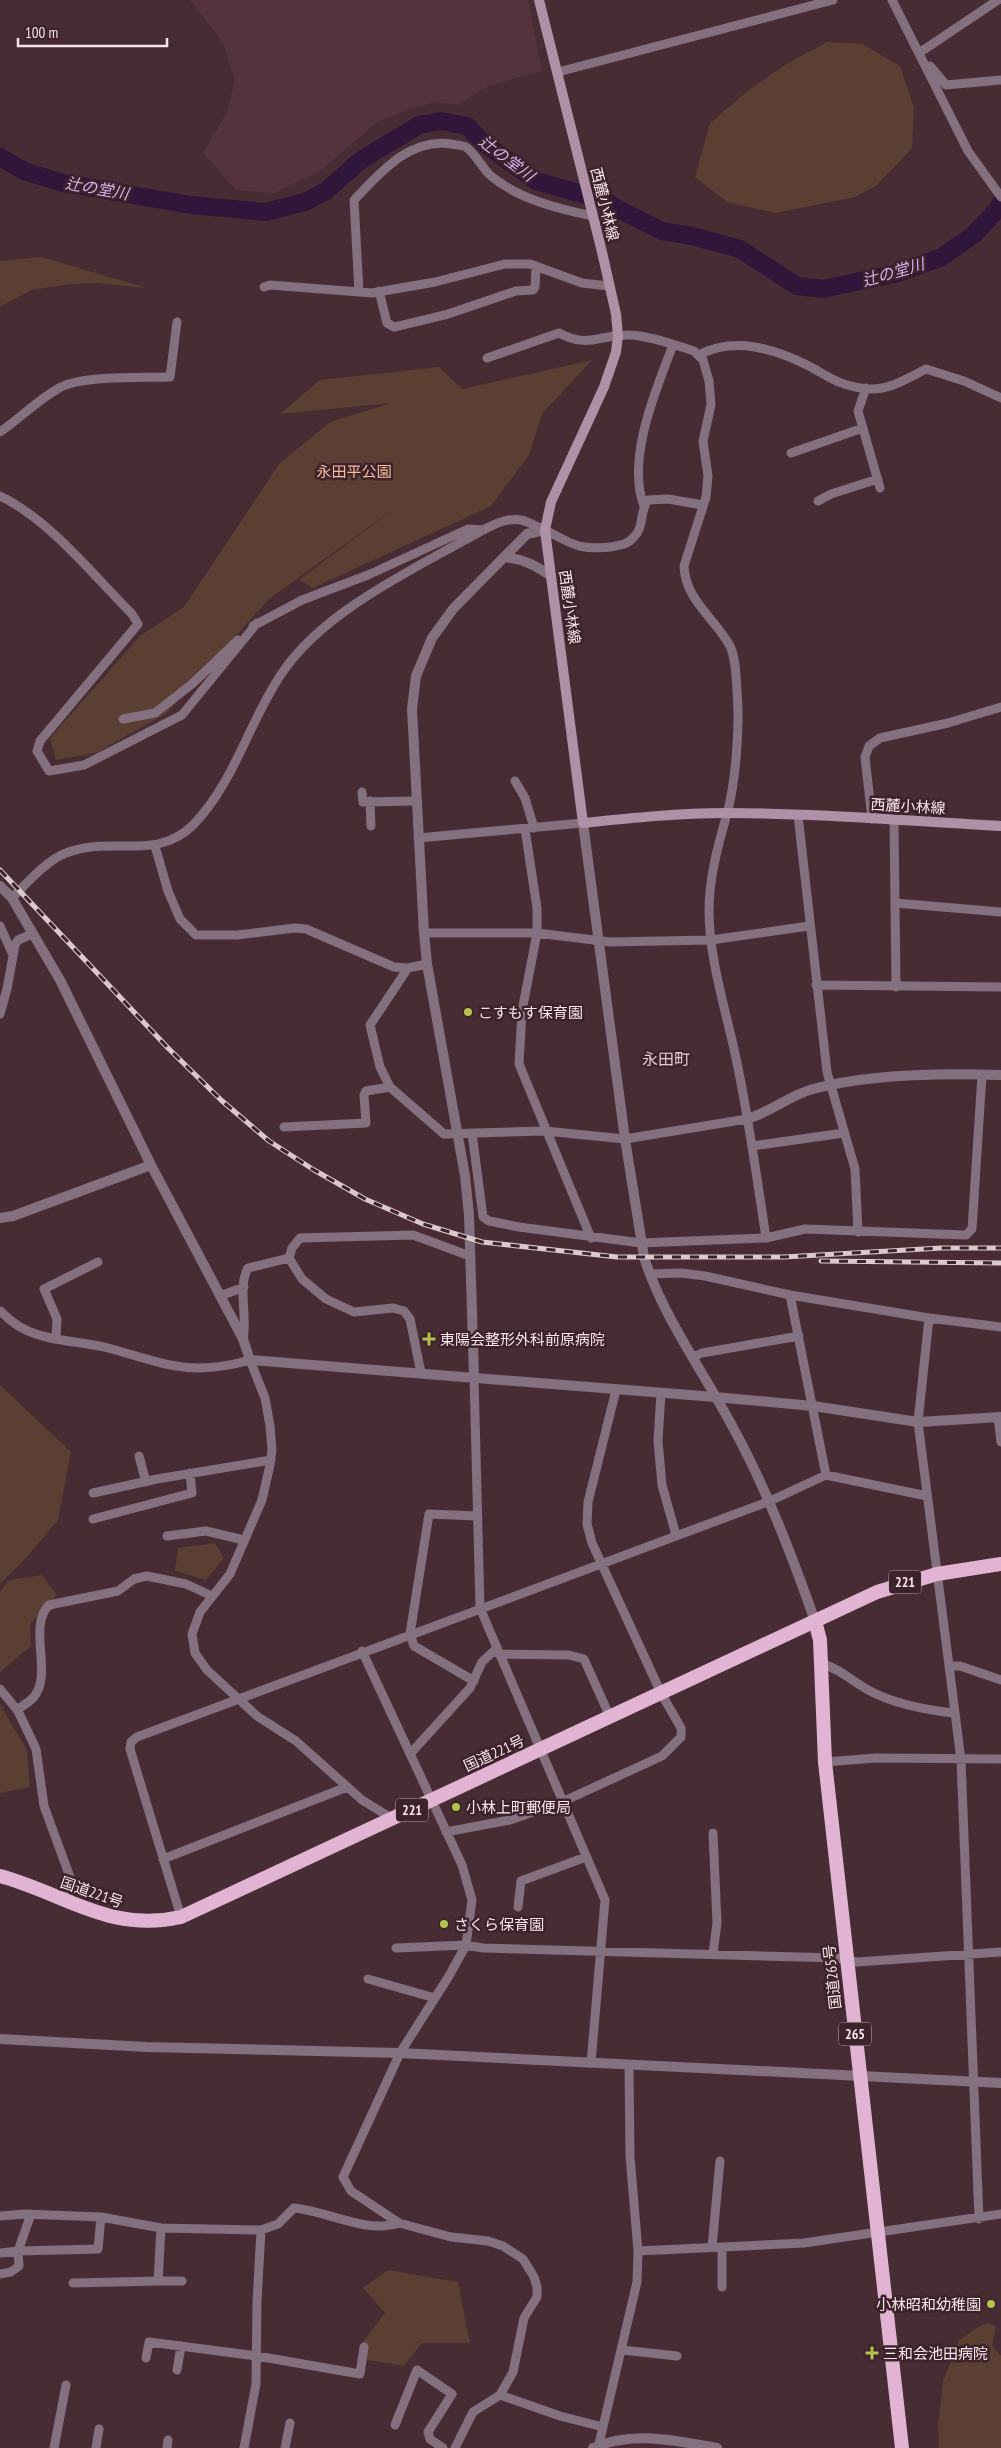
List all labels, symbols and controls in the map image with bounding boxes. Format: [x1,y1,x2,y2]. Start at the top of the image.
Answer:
scale bar [18,15,166,47]
text: 100 m [25,23,58,42]
water label: 辻の堂川 [475,131,540,186]
street label: 西麓小林線 [587,165,623,243]
water label: 辻の堂川 [64,173,132,204]
water label: 辻の堂川 [859,253,928,290]
park label: 永田平公園 [316,462,392,481]
street label: 西麓小林線 [555,569,585,645]
street label: 西麓小林線 [870,795,946,817]
place label: こすもす保育園 [478,1003,583,1022]
marker: こすもす保育園 [462,1006,474,1018]
district label: 永田町 [642,1049,690,1069]
place label: 東陽会整形外科前原病院 [440,1330,605,1349]
marker: 東陽会整形外科前原病院 [422,1332,436,1346]
road number: 221 [889,1570,921,1594]
street label: 国道221号 [460,1731,528,1775]
road number: 221 [396,1798,428,1822]
place label: 小林上町郵便局 [466,1798,571,1817]
marker: 小林上町郵便局 [450,1801,462,1813]
street label: 国道221号 [58,1872,126,1912]
place label: さくら保育園 [454,1915,544,1934]
marker: さくら保育園 [438,1918,450,1930]
street label: 国道265号 [819,1944,845,2010]
road number: 265 [839,2022,871,2046]
place label: 小林昭和幼稚園 [876,2295,981,2314]
marker: 小林昭和幼稚園 [985,2298,997,2310]
place label: 三和会池田病院 [883,2344,988,2363]
marker: 三和会池田病院 [865,2346,879,2360]

